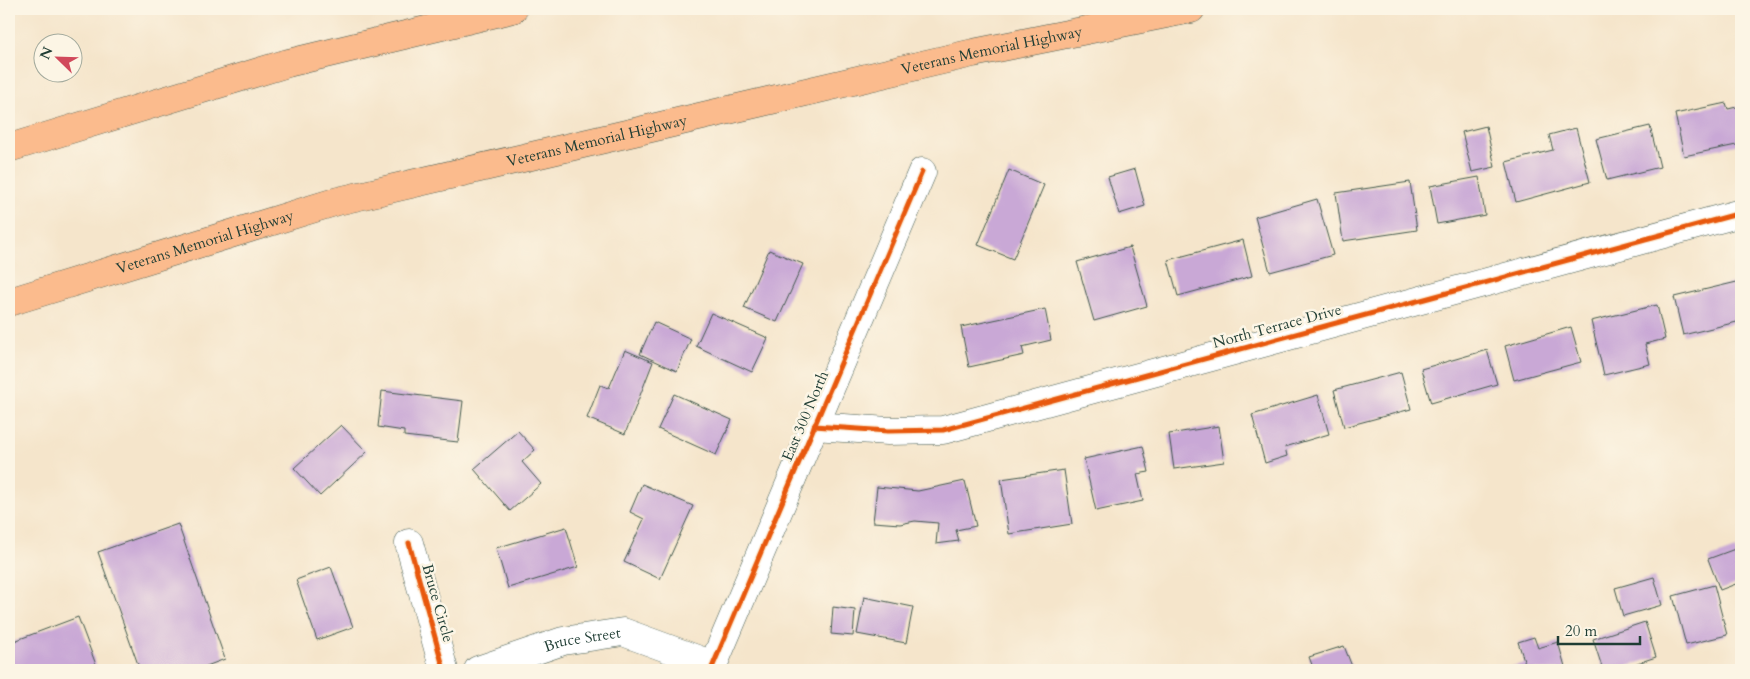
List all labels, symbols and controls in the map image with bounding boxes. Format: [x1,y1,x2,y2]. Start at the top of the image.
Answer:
street label: Veterans Memorial Highway [899,21,1084,79]
north arrow [32,32,82,82]
text: N [35,44,58,62]
street label: Veterans Memorial Highway [505,110,689,171]
street label: Veterans Memorial Highway [114,205,296,278]
street label: North Terrace Drive [1210,299,1344,353]
street label: East 300 North [777,367,833,464]
street label: Bruce Circle [417,562,459,644]
scale bar [1558,614,1640,646]
text: 20 m [1565,621,1597,641]
street label: Bruce Street [541,622,622,657]

